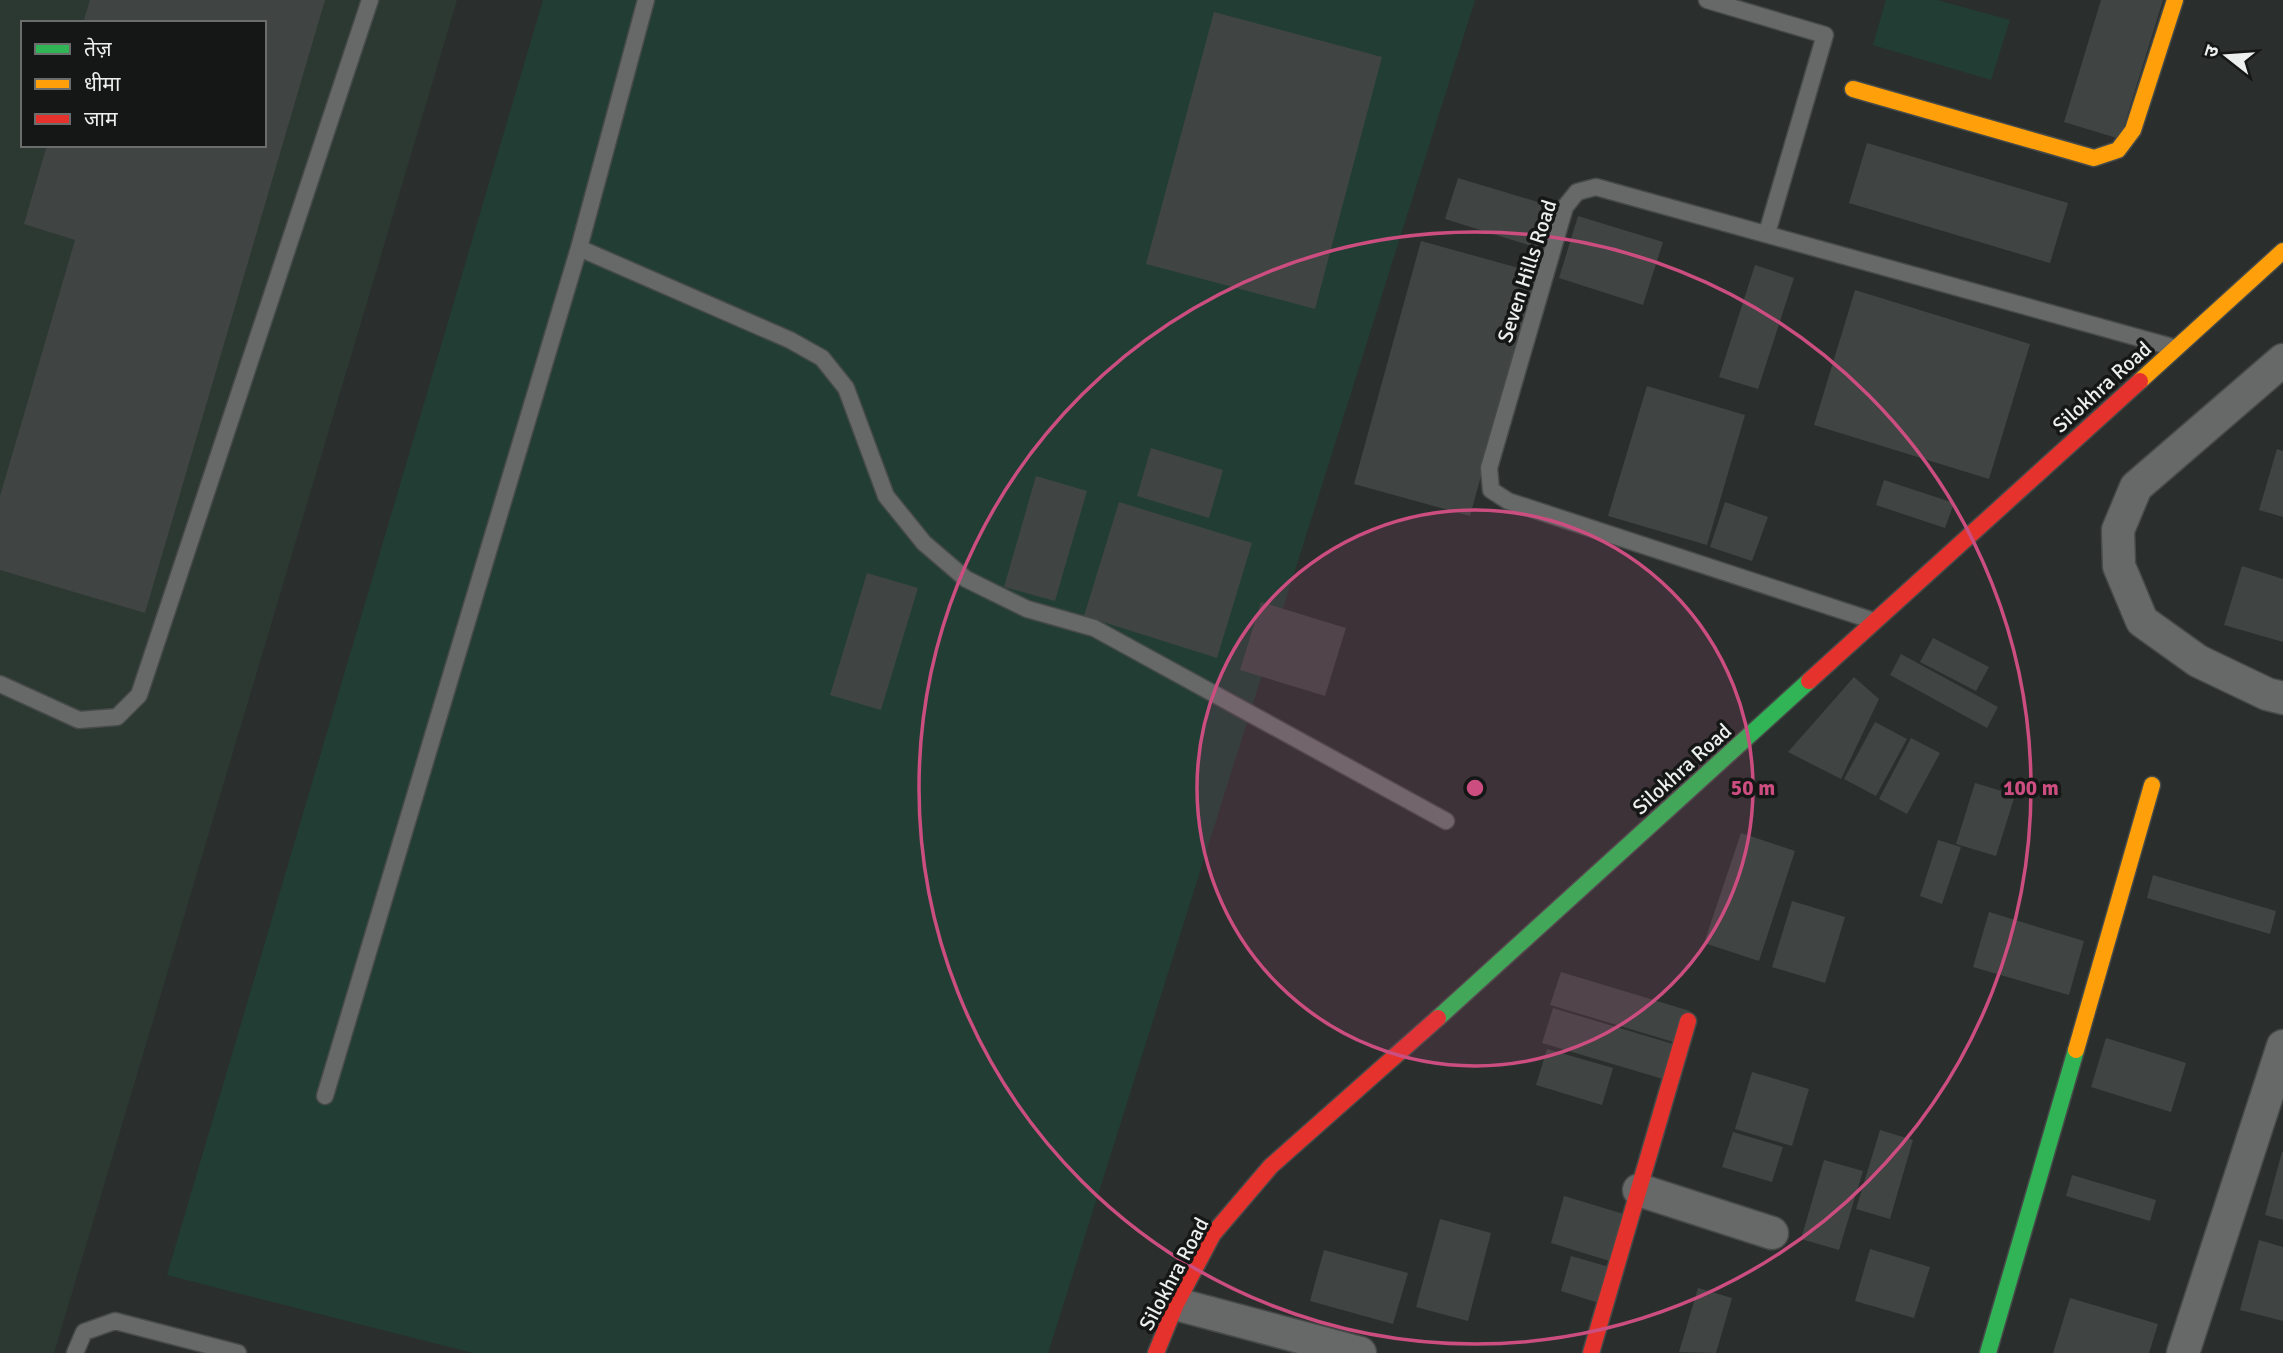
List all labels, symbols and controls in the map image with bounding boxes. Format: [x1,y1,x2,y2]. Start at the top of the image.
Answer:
legend [21,21,266,147]
north arrow [2192,21,2262,91]
text: तेज़ [84,36,112,62]
text: उ [2199,42,2225,60]
text: धीमा [84,71,121,97]
text: जाम [84,106,118,132]
street label: Seven Hills Road [1492,196,1562,346]
street label: Silokhra Road [2047,336,2157,438]
street label: Silokhra Road [1627,718,1737,820]
text: 50 m [1731,775,1775,801]
text: 100 m [2003,775,2059,801]
centre of rings [1463,776,1487,800]
street label: Silokhra Road [1133,1213,1215,1335]

